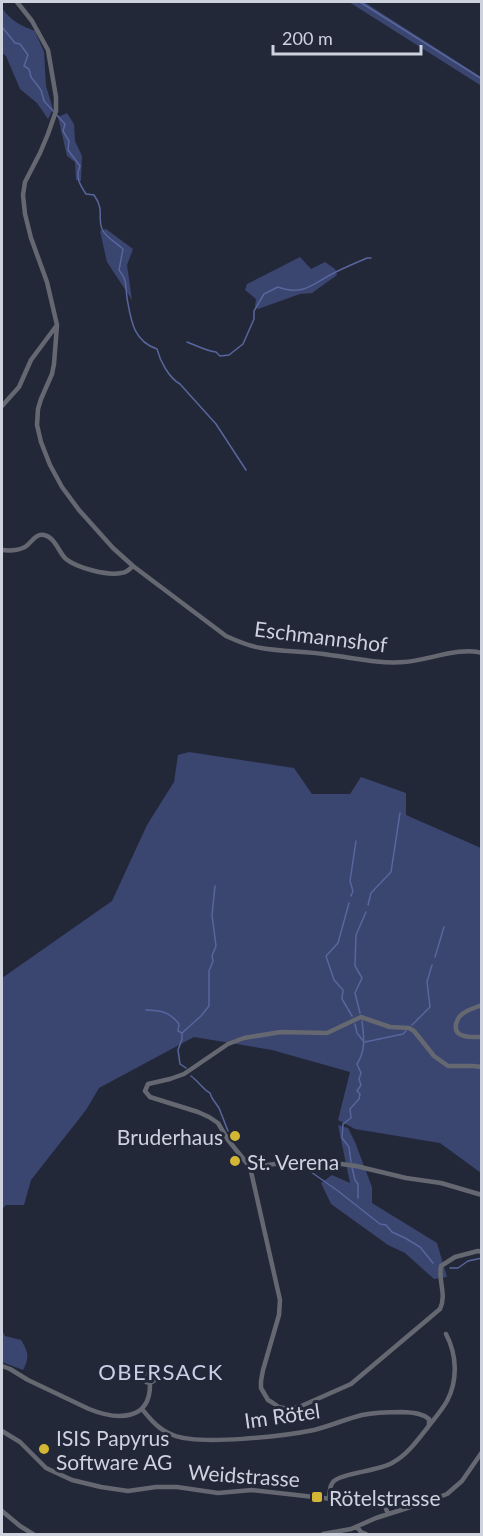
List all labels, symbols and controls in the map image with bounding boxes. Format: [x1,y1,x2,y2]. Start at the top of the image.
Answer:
scale bar [273,18,422,56]
text: 200 m [282,27,333,49]
street label: Eschmannshof [253,615,390,657]
place label: Bruderhaus [117,1124,223,1149]
marker: Bruderhaus [228,1129,242,1143]
place label: St. Verena [247,1149,339,1174]
marker: St. Verena [228,1154,242,1168]
district label: OBERSACK [98,1358,224,1385]
street label: Im Rötel [243,1397,321,1433]
place label: ISIS Papyrus Software AG [56,1425,172,1474]
marker: ISIS Papyrus Software AG [37,1442,51,1456]
street label: Weidstrasse [187,1459,301,1491]
place label: Rötelstrasse [329,1485,441,1510]
marker: Rötelstrasse [310,1490,324,1504]

